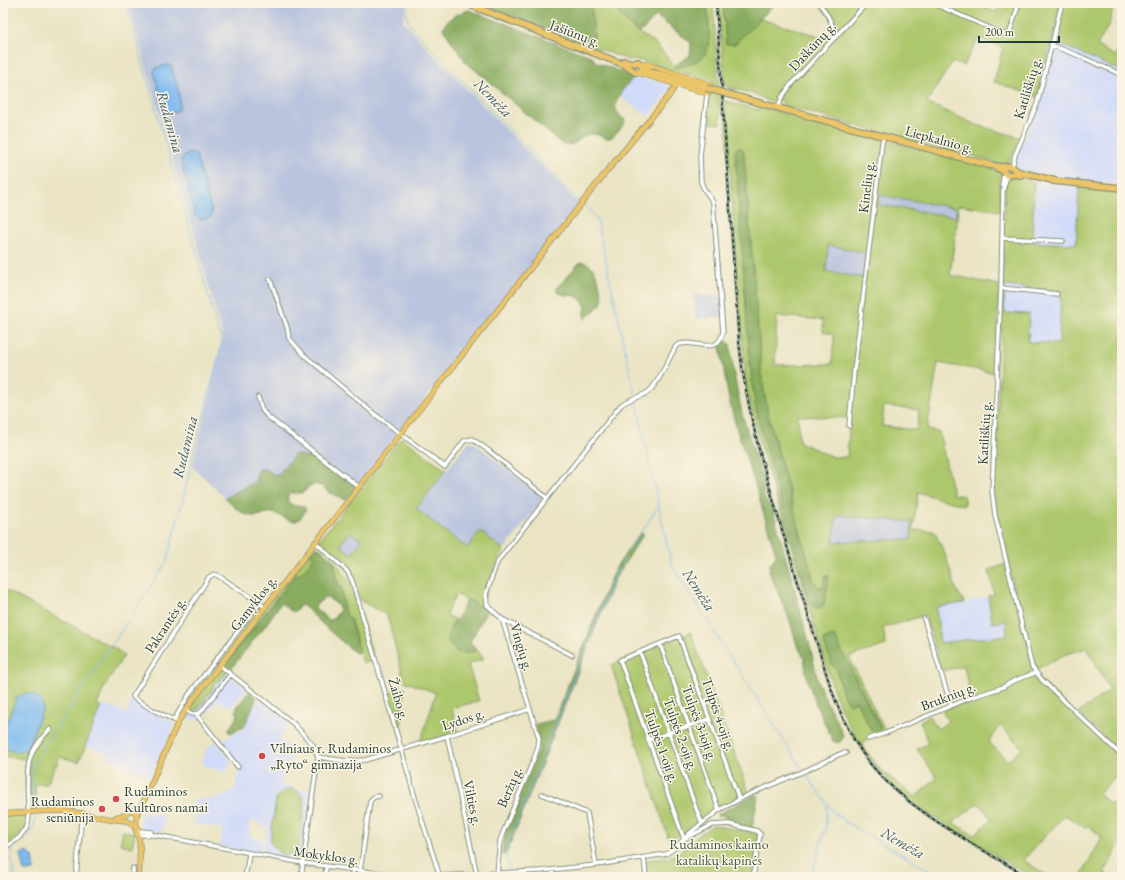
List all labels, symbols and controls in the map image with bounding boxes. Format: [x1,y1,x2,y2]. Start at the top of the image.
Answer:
street label: Jašiūnų g. [546,15,603,51]
street label: Daškūnų g. [784,17,840,75]
scale bar [979,18,1059,44]
text: 200 m [985,24,1015,40]
street label: Katiliškių g. [1009,55,1045,121]
water label: Nemėža [469,73,517,121]
water label: Rudamina [153,89,188,155]
street label: Liepkalnio g. [903,121,975,157]
street label: Kinelių g. [854,160,878,214]
street label: Katiliškių g. [973,401,995,465]
water label: Rudamina [168,414,201,480]
water label: Nemėža [678,564,720,615]
street label: Gamyklos g. [226,572,280,634]
street label: Pakrantės g. [140,594,190,656]
street label: Vingių g. [506,621,538,673]
street label: Tulpės 4-oji g. [698,675,740,753]
street label: Žaibo g. [384,676,414,722]
street label: Bruknių g. [918,677,978,715]
street label: Tulpės 3-ioji g. [678,682,722,764]
street label: Tulpės 2-oji g. [659,695,703,773]
street label: Lydos g. [439,704,487,734]
street label: Tulpės 1-oji g. [640,707,684,785]
place label: Vilniaus r. Rudaminos „Ryto“ gimnazija [270,739,391,773]
marker: Vilniaus r. Rudaminos „Ryto“ gimnazija [257,751,267,761]
street label: Beržų g. [492,764,526,810]
street label: Vilties g. [459,779,487,827]
place label: Rudaminos Kultūros namai [124,782,208,816]
place label: Rudaminos seniūnija [31,792,94,826]
marker: Rudaminos Kultūros namai [111,794,121,804]
marker: Rudaminos seniūnija [97,804,107,814]
water label: Nemėža [877,822,928,863]
park label: Rudaminos kaimo katalikų kapinės [669,835,769,869]
street label: Mokyklos g. [292,842,360,868]

